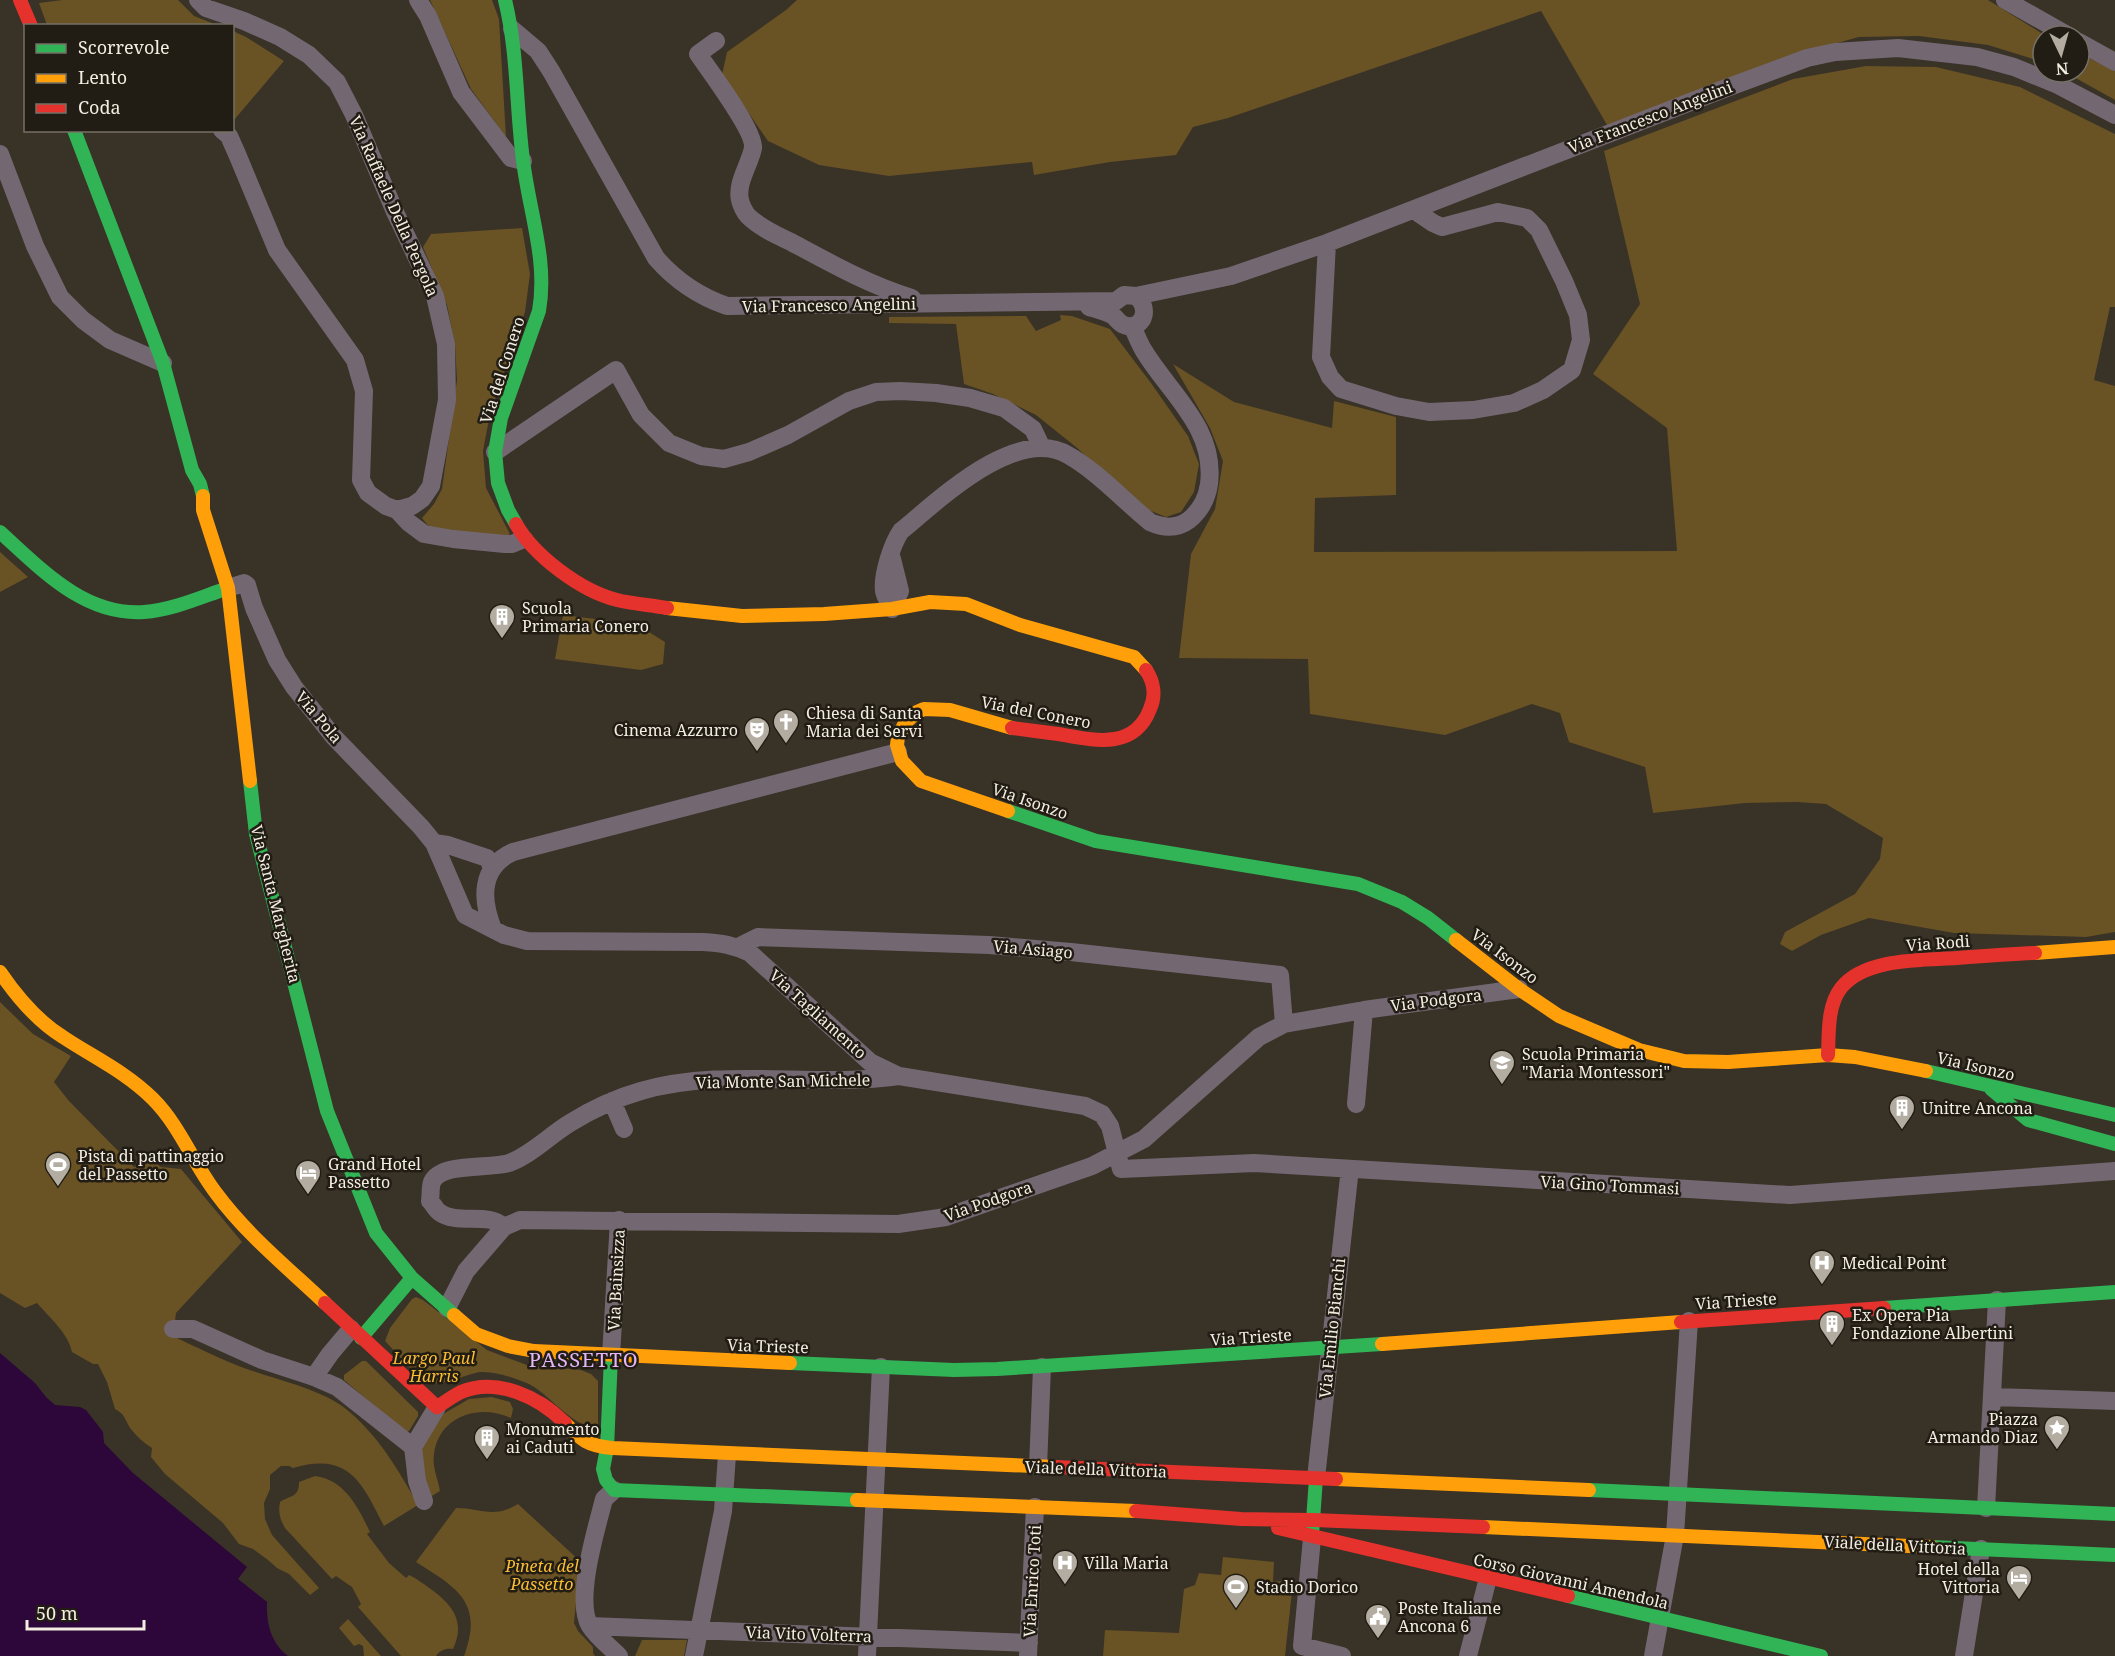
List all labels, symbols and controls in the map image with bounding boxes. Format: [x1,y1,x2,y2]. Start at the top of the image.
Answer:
legend [24,24,234,132]
north arrow [2031,24,2091,84]
text: Scorrevole [78,35,170,59]
text: N [2055,57,2070,80]
text: Lento [78,65,127,89]
street label: Via Francesco Angelini [1565,76,1735,158]
text: Coda [78,95,121,119]
street label: Via Raffaele Della Pergola [344,112,444,300]
street label: Via Francesco Angelini [742,292,916,318]
street label: Via del Conero [474,314,530,426]
place label: Scuola Primaria Conero [522,597,649,637]
building icon: Scuola Primaria Conero [487,602,517,640]
street label: Via Pola [291,686,347,748]
street label: Via del Conero [979,691,1093,733]
place label: Chiesa di Santa Maria dei Servi [806,702,923,742]
church icon: Chiesa di Santa Maria dei Servi [771,707,801,745]
theatre icon: Cinema Azzurro [742,715,772,753]
place label: Cinema Azzurro [614,719,738,741]
street label: Via Isonzo [989,778,1071,824]
street label: Via Santa Margherita [246,823,306,985]
street label: Via Isonzo [1467,923,1543,989]
street label: Via Rodi [1905,930,1971,956]
street label: Via Asiago [992,935,1074,963]
street label: Via Tagliamento [765,964,871,1064]
street label: Via Podgora [1389,983,1483,1017]
place label: Scuola Primaria "Maria Montessori" [1522,1043,1670,1083]
street label: Via Isonzo [1935,1046,2017,1086]
school or university icon: Scuola Primaria "Maria Montessori" [1487,1048,1517,1086]
street label: Via Monte San Michele [696,1068,870,1094]
building icon: Unitre Ancona [1887,1093,1917,1131]
place label: Unitre Ancona [1922,1097,2033,1119]
place label: Pista di pattinaggio del Passetto [78,1145,224,1185]
sports icon: Pista di pattinaggio del Passetto [43,1150,73,1188]
place label: Grand Hotel Passetto [328,1153,421,1193]
hotel icon: Grand Hotel Passetto [293,1158,323,1196]
street label: Via Gino Tommasi [1540,1170,1680,1200]
street label: Via Podgora [941,1176,1035,1226]
street label: Via Bainsizza [602,1229,630,1331]
hospital icon: Medical Point [1807,1248,1837,1286]
place label: Medical Point [1842,1252,1947,1274]
street label: Via Emilio Bianchi [1314,1257,1350,1399]
street label: Via Trieste [1695,1287,1777,1315]
place label: Ex Opera Pia Fondazione Albertini [1852,1304,2013,1344]
building icon: Ex Opera Pia Fondazione Albertini [1817,1309,1847,1347]
street label: Via Trieste [1210,1323,1292,1351]
street label: Via Trieste [727,1334,809,1358]
district label: PASSETTO [529,1346,639,1373]
park label: Largo Paul Harris [392,1347,475,1387]
place label: Piazza Armando Diaz [1928,1408,2038,1448]
place icon: Piazza Armando Diaz [2042,1413,2072,1451]
place label: Monumento ai Caduti [506,1418,600,1458]
building icon: Monumento ai Caduti [472,1423,502,1461]
street label: Viale della Vittoria [1025,1456,1167,1482]
street label: Via Enrico Toti [1018,1524,1046,1638]
street label: Viale della Vittoria [1823,1530,1967,1560]
hospital icon: Villa Maria [1050,1548,1080,1586]
street label: Corso Giovanni Amendola [1471,1548,1671,1614]
place label: Villa Maria [1084,1552,1169,1574]
park label: Pineta del Passetto [504,1555,579,1595]
place label: Hotel della Vittoria [1917,1558,2000,1598]
hotel icon: Hotel della Vittoria [2004,1563,2034,1601]
sports icon: Stadio Dorico [1221,1572,1251,1610]
place label: Stadio Dorico [1256,1576,1358,1598]
scale bar [27,1593,144,1631]
place label: Poste Italiane Ancona 6 [1398,1597,1501,1637]
text: 50 m [36,1601,78,1625]
public building icon: Poste Italiane Ancona 6 [1363,1602,1393,1640]
street label: Via Vito Volterra [746,1621,872,1647]

